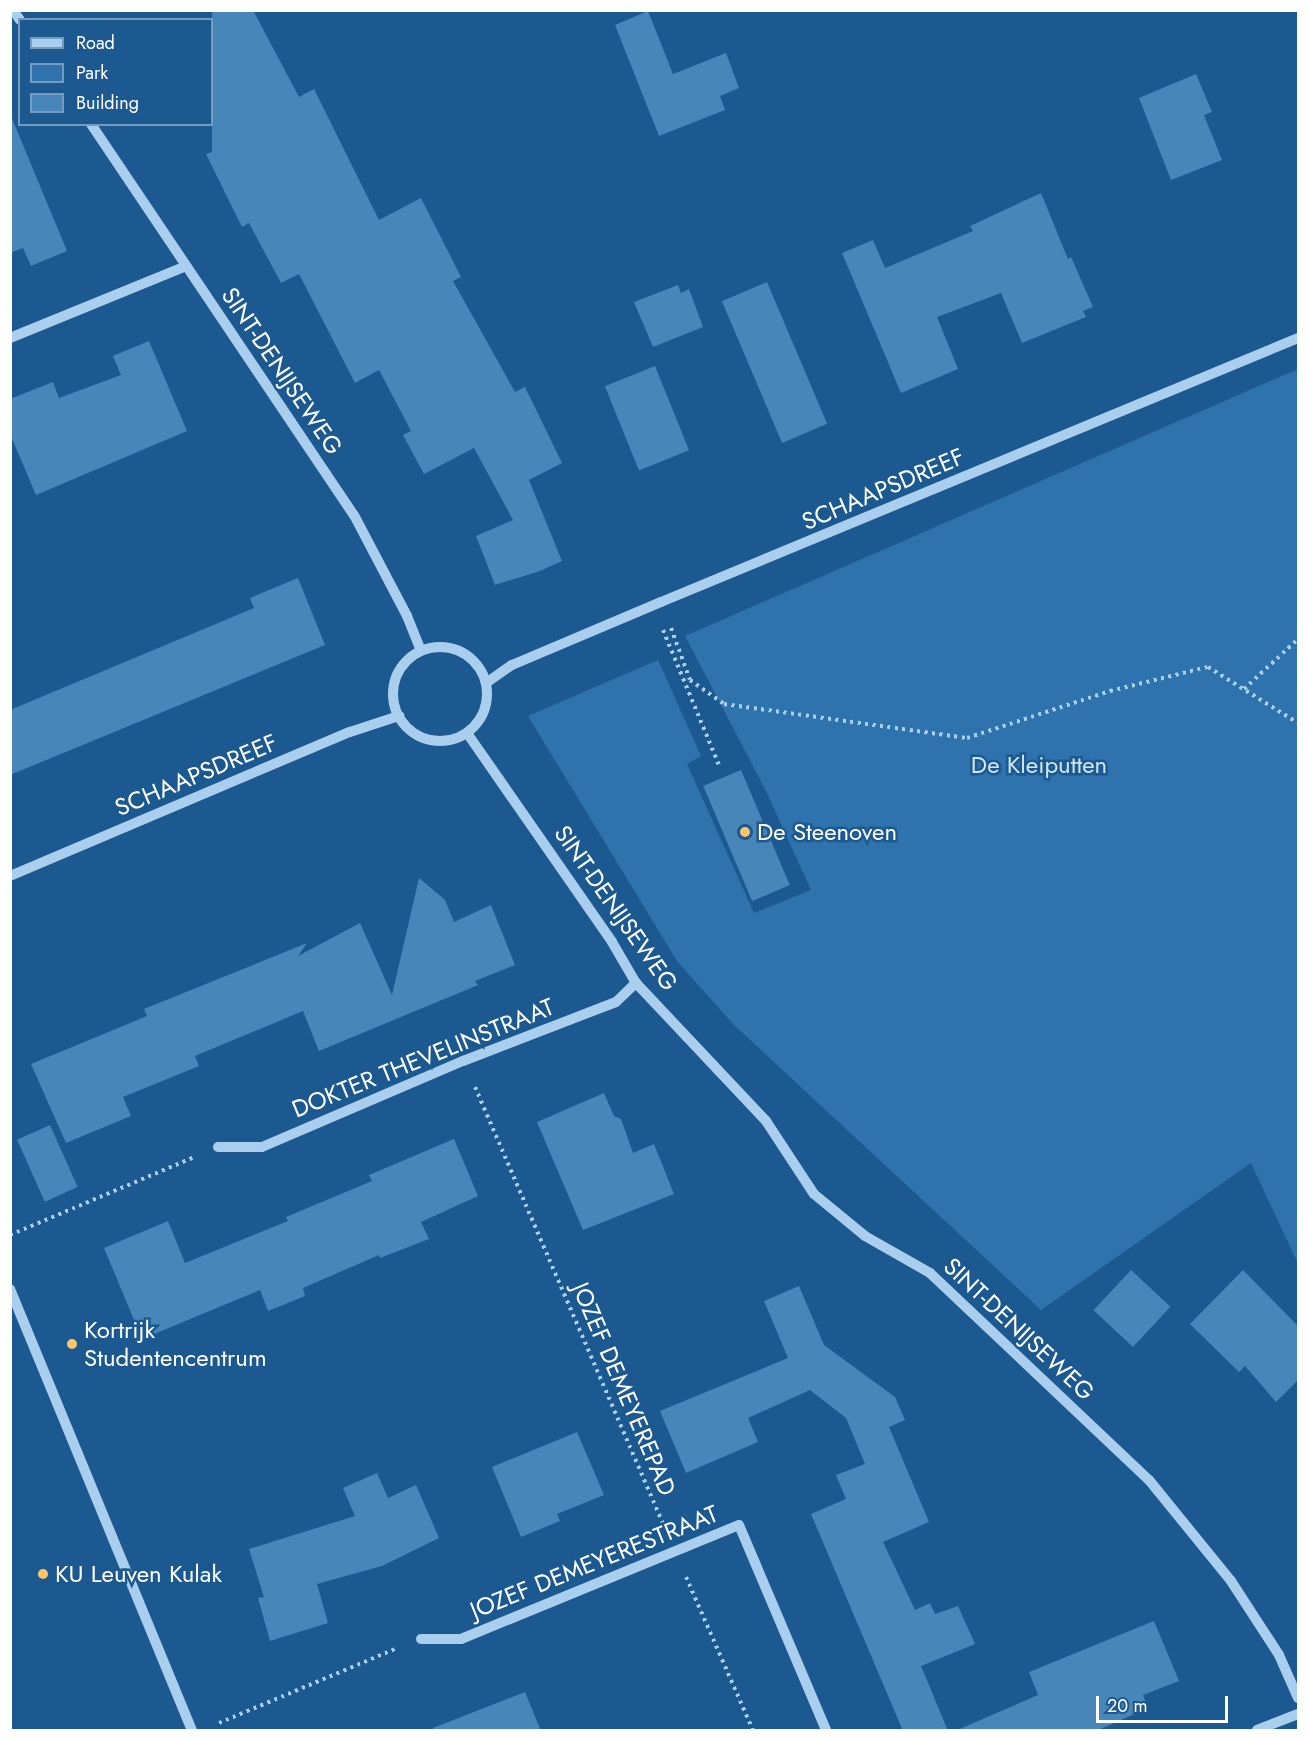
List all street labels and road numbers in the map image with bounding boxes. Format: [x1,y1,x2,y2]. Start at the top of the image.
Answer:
street label: SINT-DENIJSEWEG [215,282,349,460]
street label: SCHAAPSDREEF [797,442,969,536]
street label: SCHAAPSDREEF [110,728,282,822]
street label: SINT-DENIJSEWEG [548,820,684,996]
street label: DOKTER THEVELINSTRAAT [288,992,558,1124]
street label: SINT-DENIJSEWEG [938,1252,1100,1406]
street label: JOZEF DEMEYEREPAD [566,1278,682,1500]
street label: JOZEF DEMEYERESTRAAT [466,1499,722,1625]

